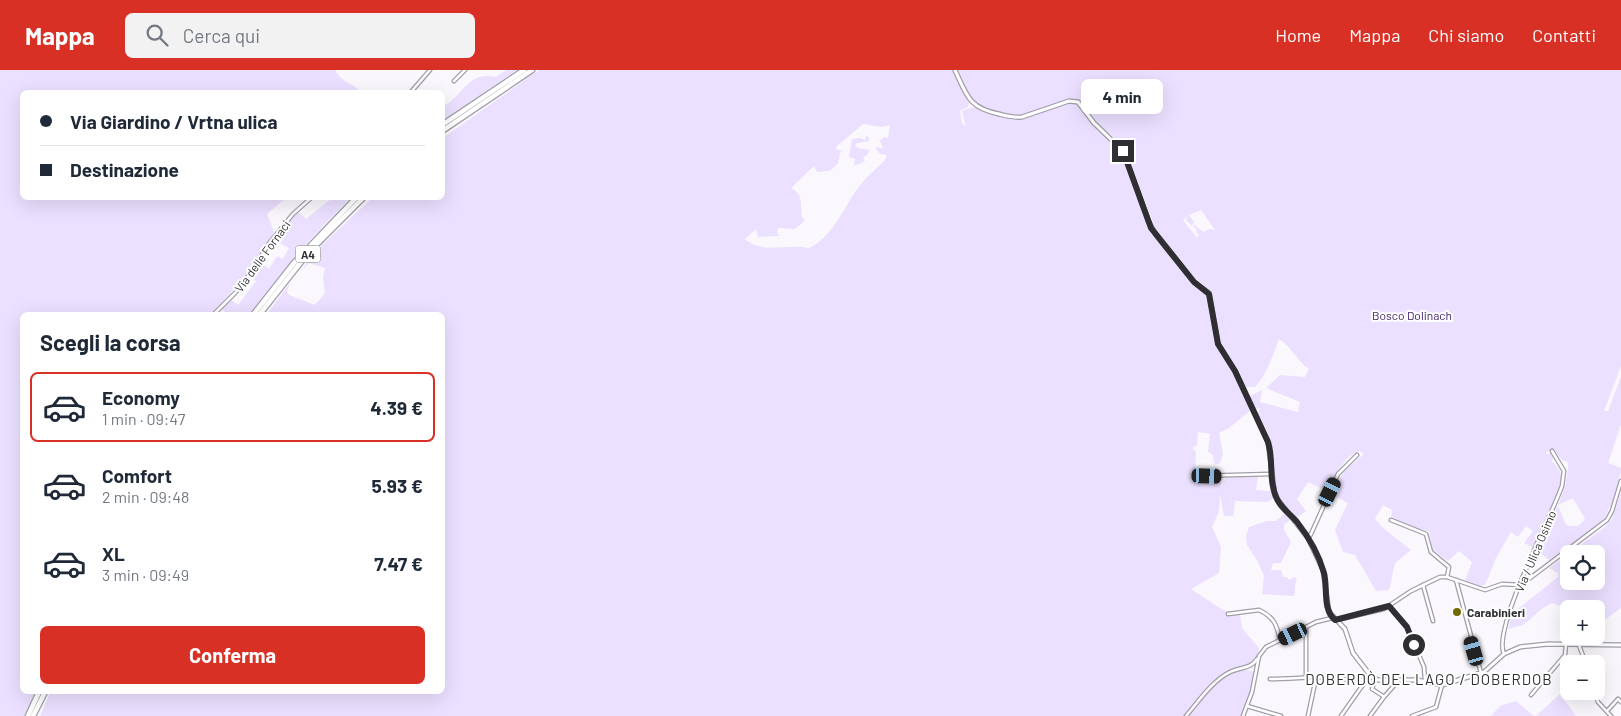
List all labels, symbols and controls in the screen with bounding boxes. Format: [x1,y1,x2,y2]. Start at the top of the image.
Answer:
search box [125,13,475,58]
text: Mappa [25,21,95,50]
icon: search [143,21,171,49]
text: Cerca qui [183,24,260,47]
text: Home [1275,24,1321,46]
text: Mappa [1349,24,1400,46]
text: Chi siamo [1428,24,1504,46]
text: Contatti [1532,24,1596,46]
callout: 4 min [1082,78,1164,114]
text: 4 min [1102,87,1142,106]
text: Via Giardino / Vrtna ulica [70,110,278,133]
route end [1112,140,1134,162]
text: Destinazione [70,158,179,181]
street label: Via delle Fornaci [231,217,293,295]
road number: A4 [296,245,320,262]
park label: Bosco Dolinach [1372,308,1452,322]
text: Scegli la corsa [40,329,181,355]
icon: car [42,385,87,430]
text: Economy [102,386,180,409]
text: 4.39 € [370,396,423,419]
text: 1 min · 09:47 [102,409,185,428]
icon: car [42,463,87,508]
text: Comfort [102,464,172,487]
car [1191,468,1222,484]
text: 5.93 € [371,474,423,497]
car [1316,475,1343,509]
text: 2 min · 09:48 [102,487,189,506]
street label: Via / Ulica Osimo [1512,508,1558,594]
icon: car [42,541,87,586]
text: XL [102,542,125,565]
map controls [1560,545,1605,700]
button: locate [1560,545,1605,590]
text: 7.47 € [374,552,423,575]
text: 3 min · 09:49 [102,565,189,584]
button: + [1560,600,1605,645]
place label: Carabinieri [1467,605,1525,619]
marker: Carabinieri [1451,606,1463,618]
car [1276,621,1309,647]
button: Conferma [40,626,425,684]
route start [1403,634,1425,656]
car [1462,635,1485,667]
button: − [1560,655,1605,700]
district label: DOBERDÒ DEL LAGO / DOBERDOB [1305,670,1553,688]

